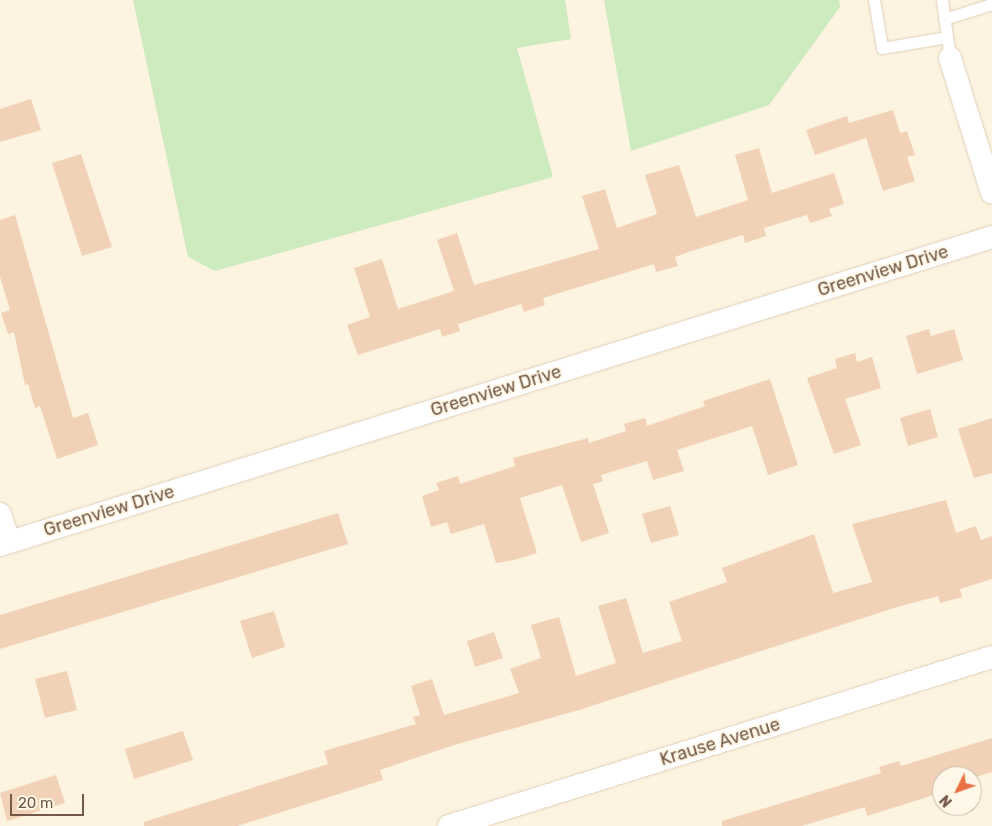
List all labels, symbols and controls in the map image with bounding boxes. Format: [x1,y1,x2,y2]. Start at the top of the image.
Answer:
street label: Greenview Drive [815,241,951,301]
street label: Greenview Drive [428,361,564,421]
street label: Greenview Drive [41,481,177,541]
street label: Krause Avenue [657,713,783,771]
north arrow [932,766,982,816]
scale bar [12,784,86,816]
text: N [937,791,956,810]
text: 20 m [18,794,53,812]

